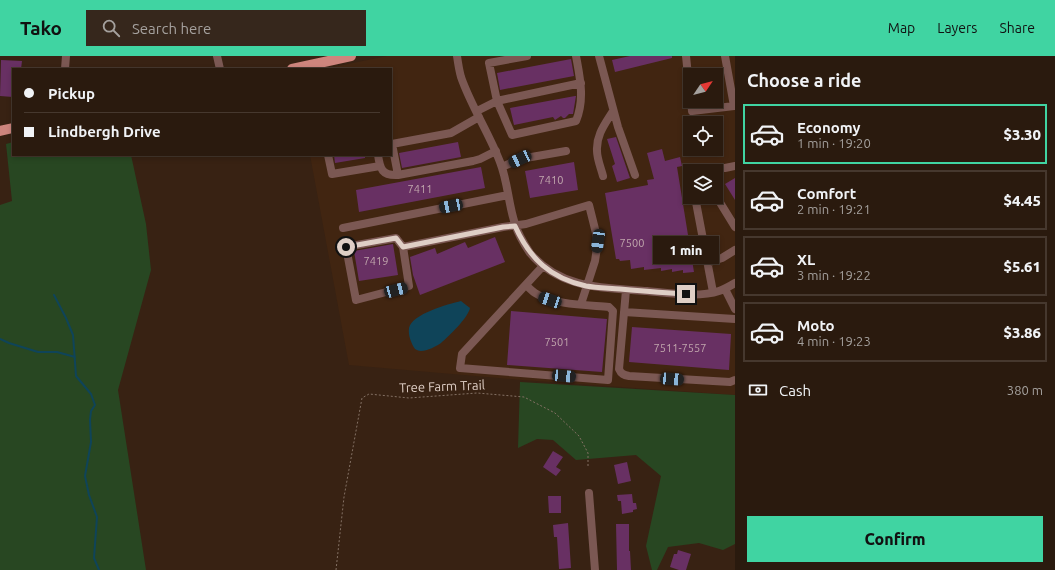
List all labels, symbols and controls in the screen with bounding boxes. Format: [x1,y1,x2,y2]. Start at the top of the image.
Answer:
search box [86,10,366,46]
text: Tako [20,17,62,39]
icon: search [100,17,122,39]
text: Search here [132,20,211,37]
text: Map [888,20,915,36]
text: Layers [937,20,977,36]
text: Share [999,20,1035,36]
north arrow [683,68,723,108]
map controls [683,68,723,204]
text: Choose a ride [747,70,861,90]
text: Pickup [48,85,95,102]
button: locate [683,116,723,156]
icon: car [749,116,785,152]
text: Economy [797,119,861,136]
text: Lindbergh Drive [48,123,161,140]
text: $3.30 [1003,126,1041,143]
text: 1 min · 19:20 [797,136,871,150]
car [507,148,533,170]
button: layers [683,164,723,204]
house number: 7410 [539,174,563,186]
icon: car [749,182,785,218]
house number: 7411 [408,183,432,195]
text: Comfort [797,185,856,202]
text: $4.45 [1003,192,1041,209]
car [438,198,464,214]
text: 2 min · 19:21 [797,202,871,216]
car [590,228,606,254]
callout: 1 min [653,236,719,264]
house number: 7500 [620,237,644,249]
route start [337,238,355,256]
text: 1 min [669,243,703,257]
icon: car [749,248,785,284]
text: XL [797,251,815,268]
house number: 7419 [364,255,388,267]
text: $5.61 [1003,258,1041,275]
text: 3 min · 19:22 [797,268,871,282]
car [383,281,409,299]
route end [677,285,695,303]
car [537,290,563,310]
icon: car [749,314,785,350]
text: Moto [797,317,835,334]
text: $3.86 [1003,324,1041,341]
text: 4 min · 19:23 [797,334,871,348]
house number: 7501 [545,336,569,348]
house number: 7511-7557 [654,342,706,354]
car [552,369,576,383]
car [660,372,684,386]
street label: Tree Farm Trail [399,377,486,394]
icon: cash [747,379,769,401]
text: Cash [779,382,811,399]
text: 380 m [1007,383,1043,397]
button: Confirm [747,516,1043,562]

